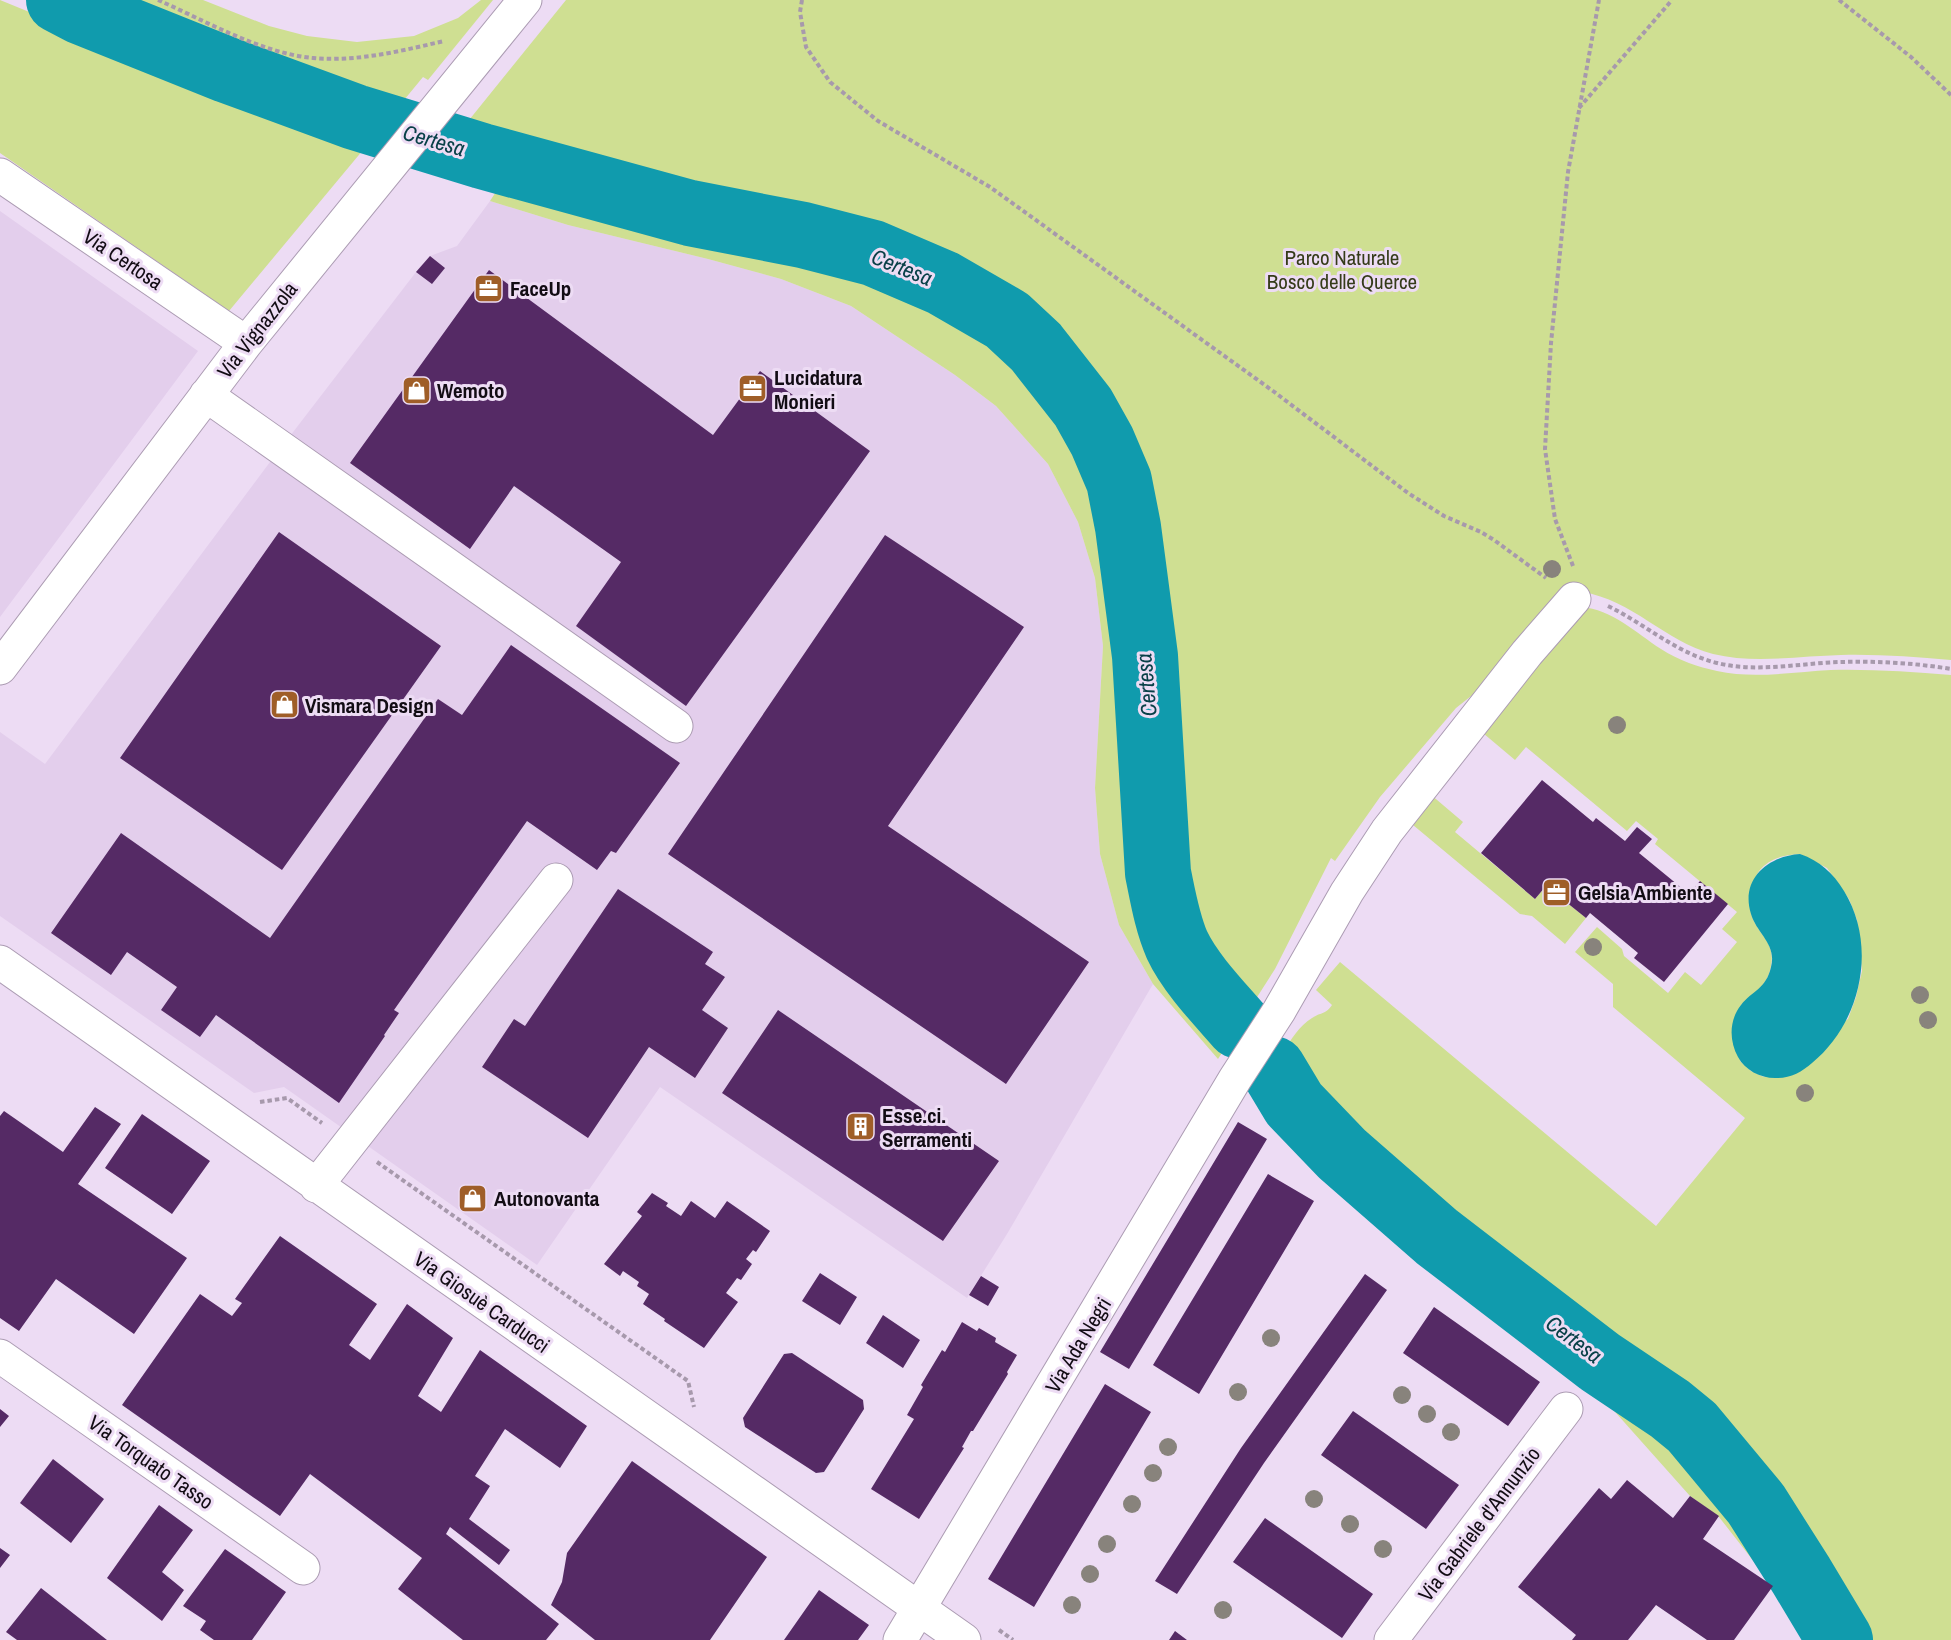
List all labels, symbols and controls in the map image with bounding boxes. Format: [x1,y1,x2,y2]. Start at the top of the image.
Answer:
water label: Certesa [400,117,468,163]
street label: Via Certosa [77,222,169,297]
water label: Certesa [867,241,937,293]
park label: Parco Naturale Bosco delle Querce [1267,243,1417,296]
office icon: FaceUp [473,272,505,304]
place label: FaceUp [510,274,571,303]
street label: Via Vignazzola [210,275,304,384]
place label: Lucidatura Monieri [774,363,862,416]
office icon: Lucidatura Monieri [737,373,769,405]
shop icon: Wemoto [400,374,432,406]
place label: Wemoto [437,376,505,405]
water label: Certesa [1128,652,1164,718]
shop icon: Vismara Design [268,689,300,721]
place label: Vismara Design [305,691,434,720]
office icon: Gelsia Ambiente [1541,876,1573,908]
place label: Gelsia Ambiente [1578,878,1712,907]
place label: Esse.ci. Serramenti [882,1101,972,1154]
building icon: Esse.ci. Serramenti [845,1111,877,1143]
shop icon: Autonovanta [457,1182,489,1214]
place label: Autonovanta [494,1184,600,1213]
street label: Via Giosuè Carducci [408,1244,556,1360]
street label: Via Ada Negri [1038,1292,1118,1398]
water label: Certesa [1540,1308,1608,1370]
street label: Via Torquato Tasso [83,1408,219,1516]
street label: Via Gabriele d'Annunzio [1411,1441,1547,1607]

